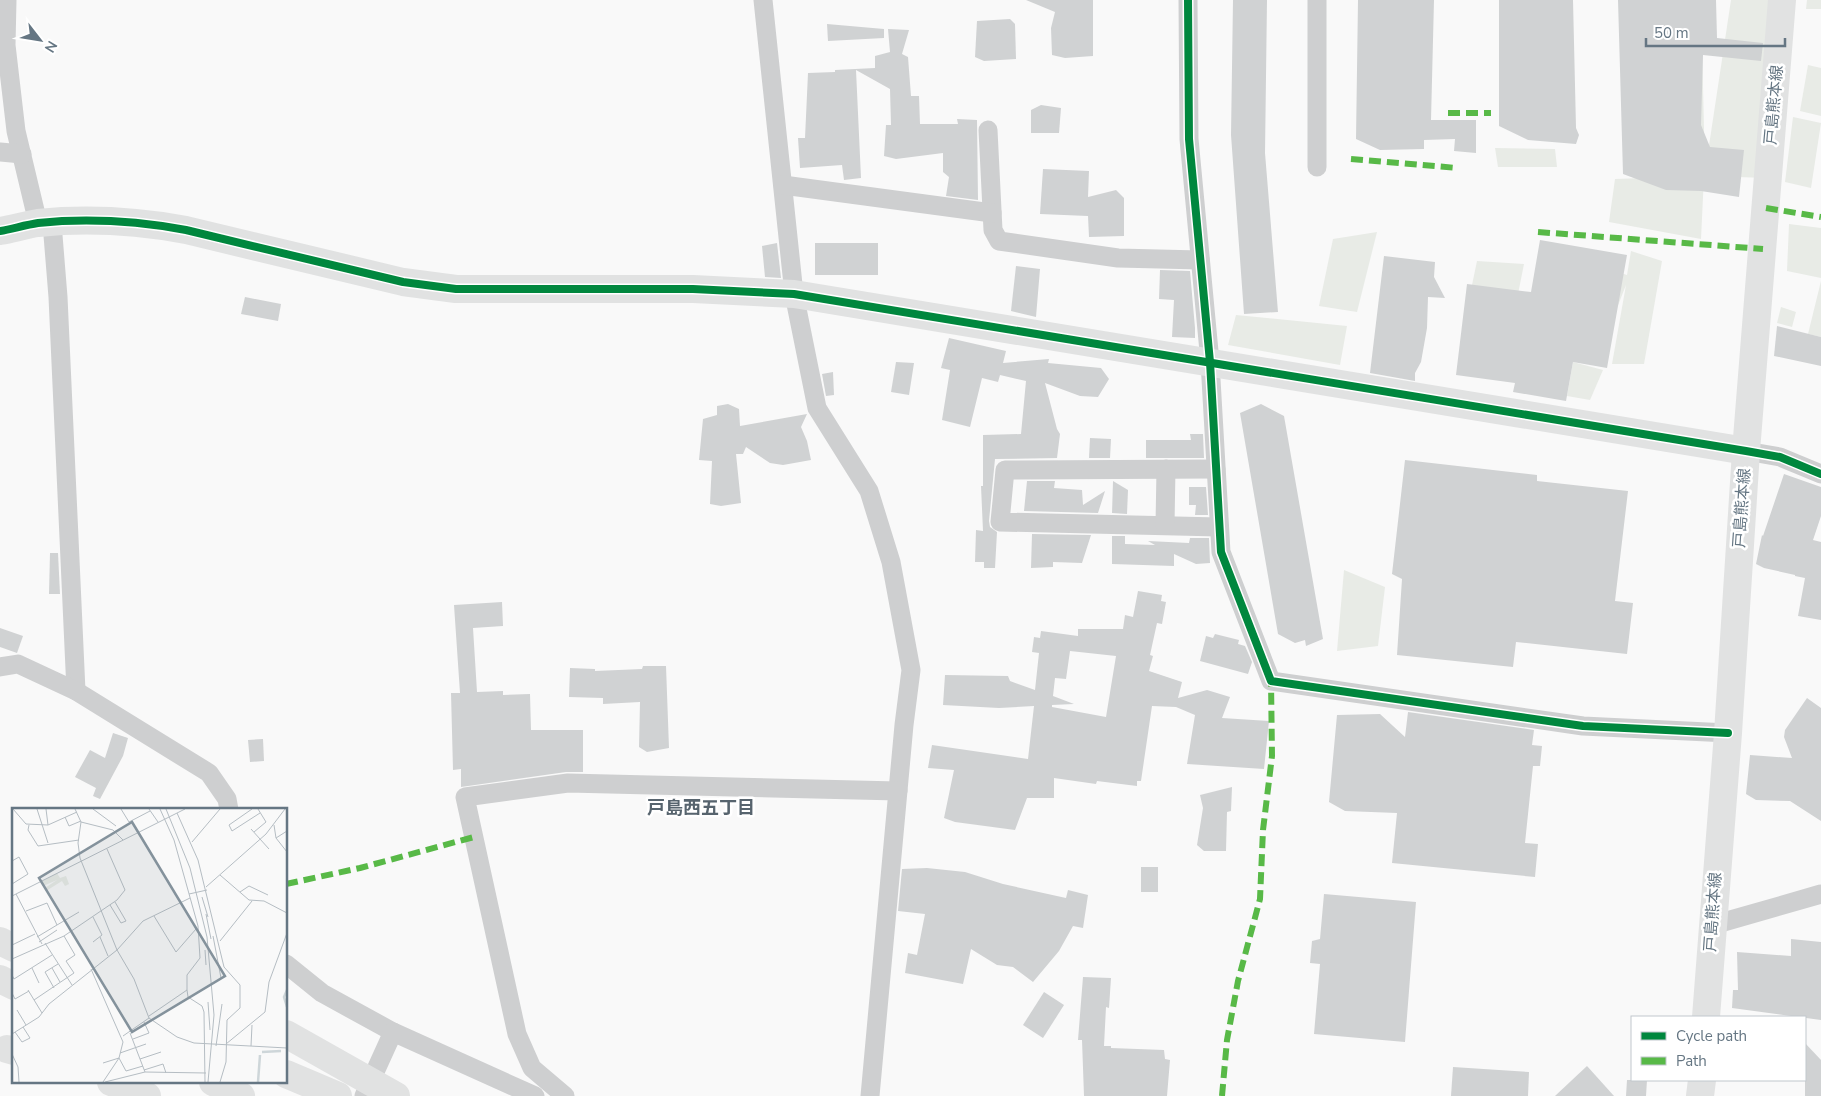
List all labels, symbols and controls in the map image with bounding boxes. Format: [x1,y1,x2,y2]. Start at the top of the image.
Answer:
north arrow [15,15,65,65]
scale bar [1646,15,1785,47]
text: 50 m [1654,23,1689,43]
text: N [40,37,62,56]
street label: 戸島熊本線 [1760,64,1788,146]
street label: 戸島熊本線 [1728,467,1756,549]
district label: 戸島西五丁目 [647,796,755,820]
inset map [12,808,288,1084]
street label: 戸島熊本線 [1699,871,1727,953]
legend [1631,1016,1806,1081]
text: Cycle path [1676,1026,1747,1046]
text: Path [1676,1051,1707,1071]

